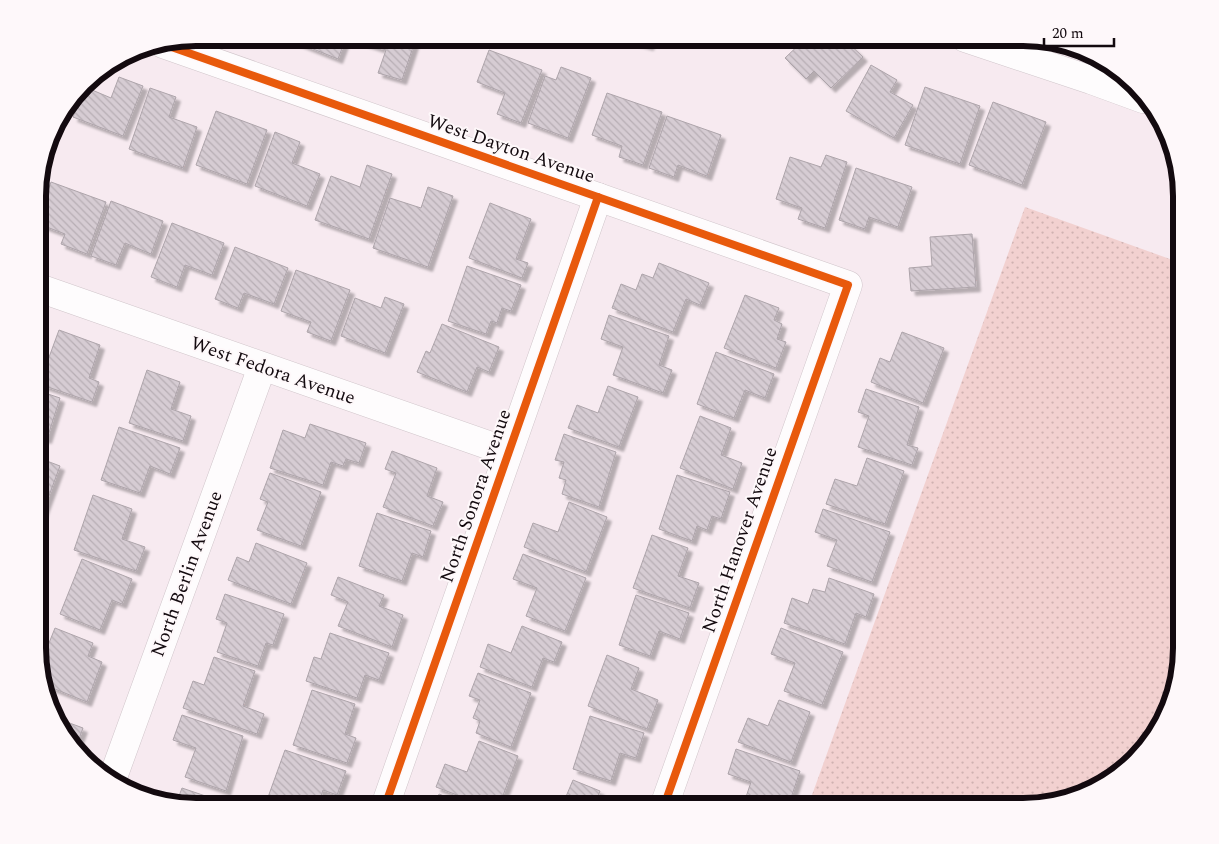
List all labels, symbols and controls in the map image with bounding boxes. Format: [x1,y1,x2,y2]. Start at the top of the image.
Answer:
scale bar [1044,15,1114,47]
text: 20 m [1052,22,1084,45]
street label: West Dayton Avenue [423,107,599,191]
street label: West Fedora Avenue [187,329,359,413]
street label: North Sonora Avenue [433,405,519,587]
street label: North Hanover Avenue [695,443,785,637]
street label: North Berlin Avenue [143,487,231,661]

